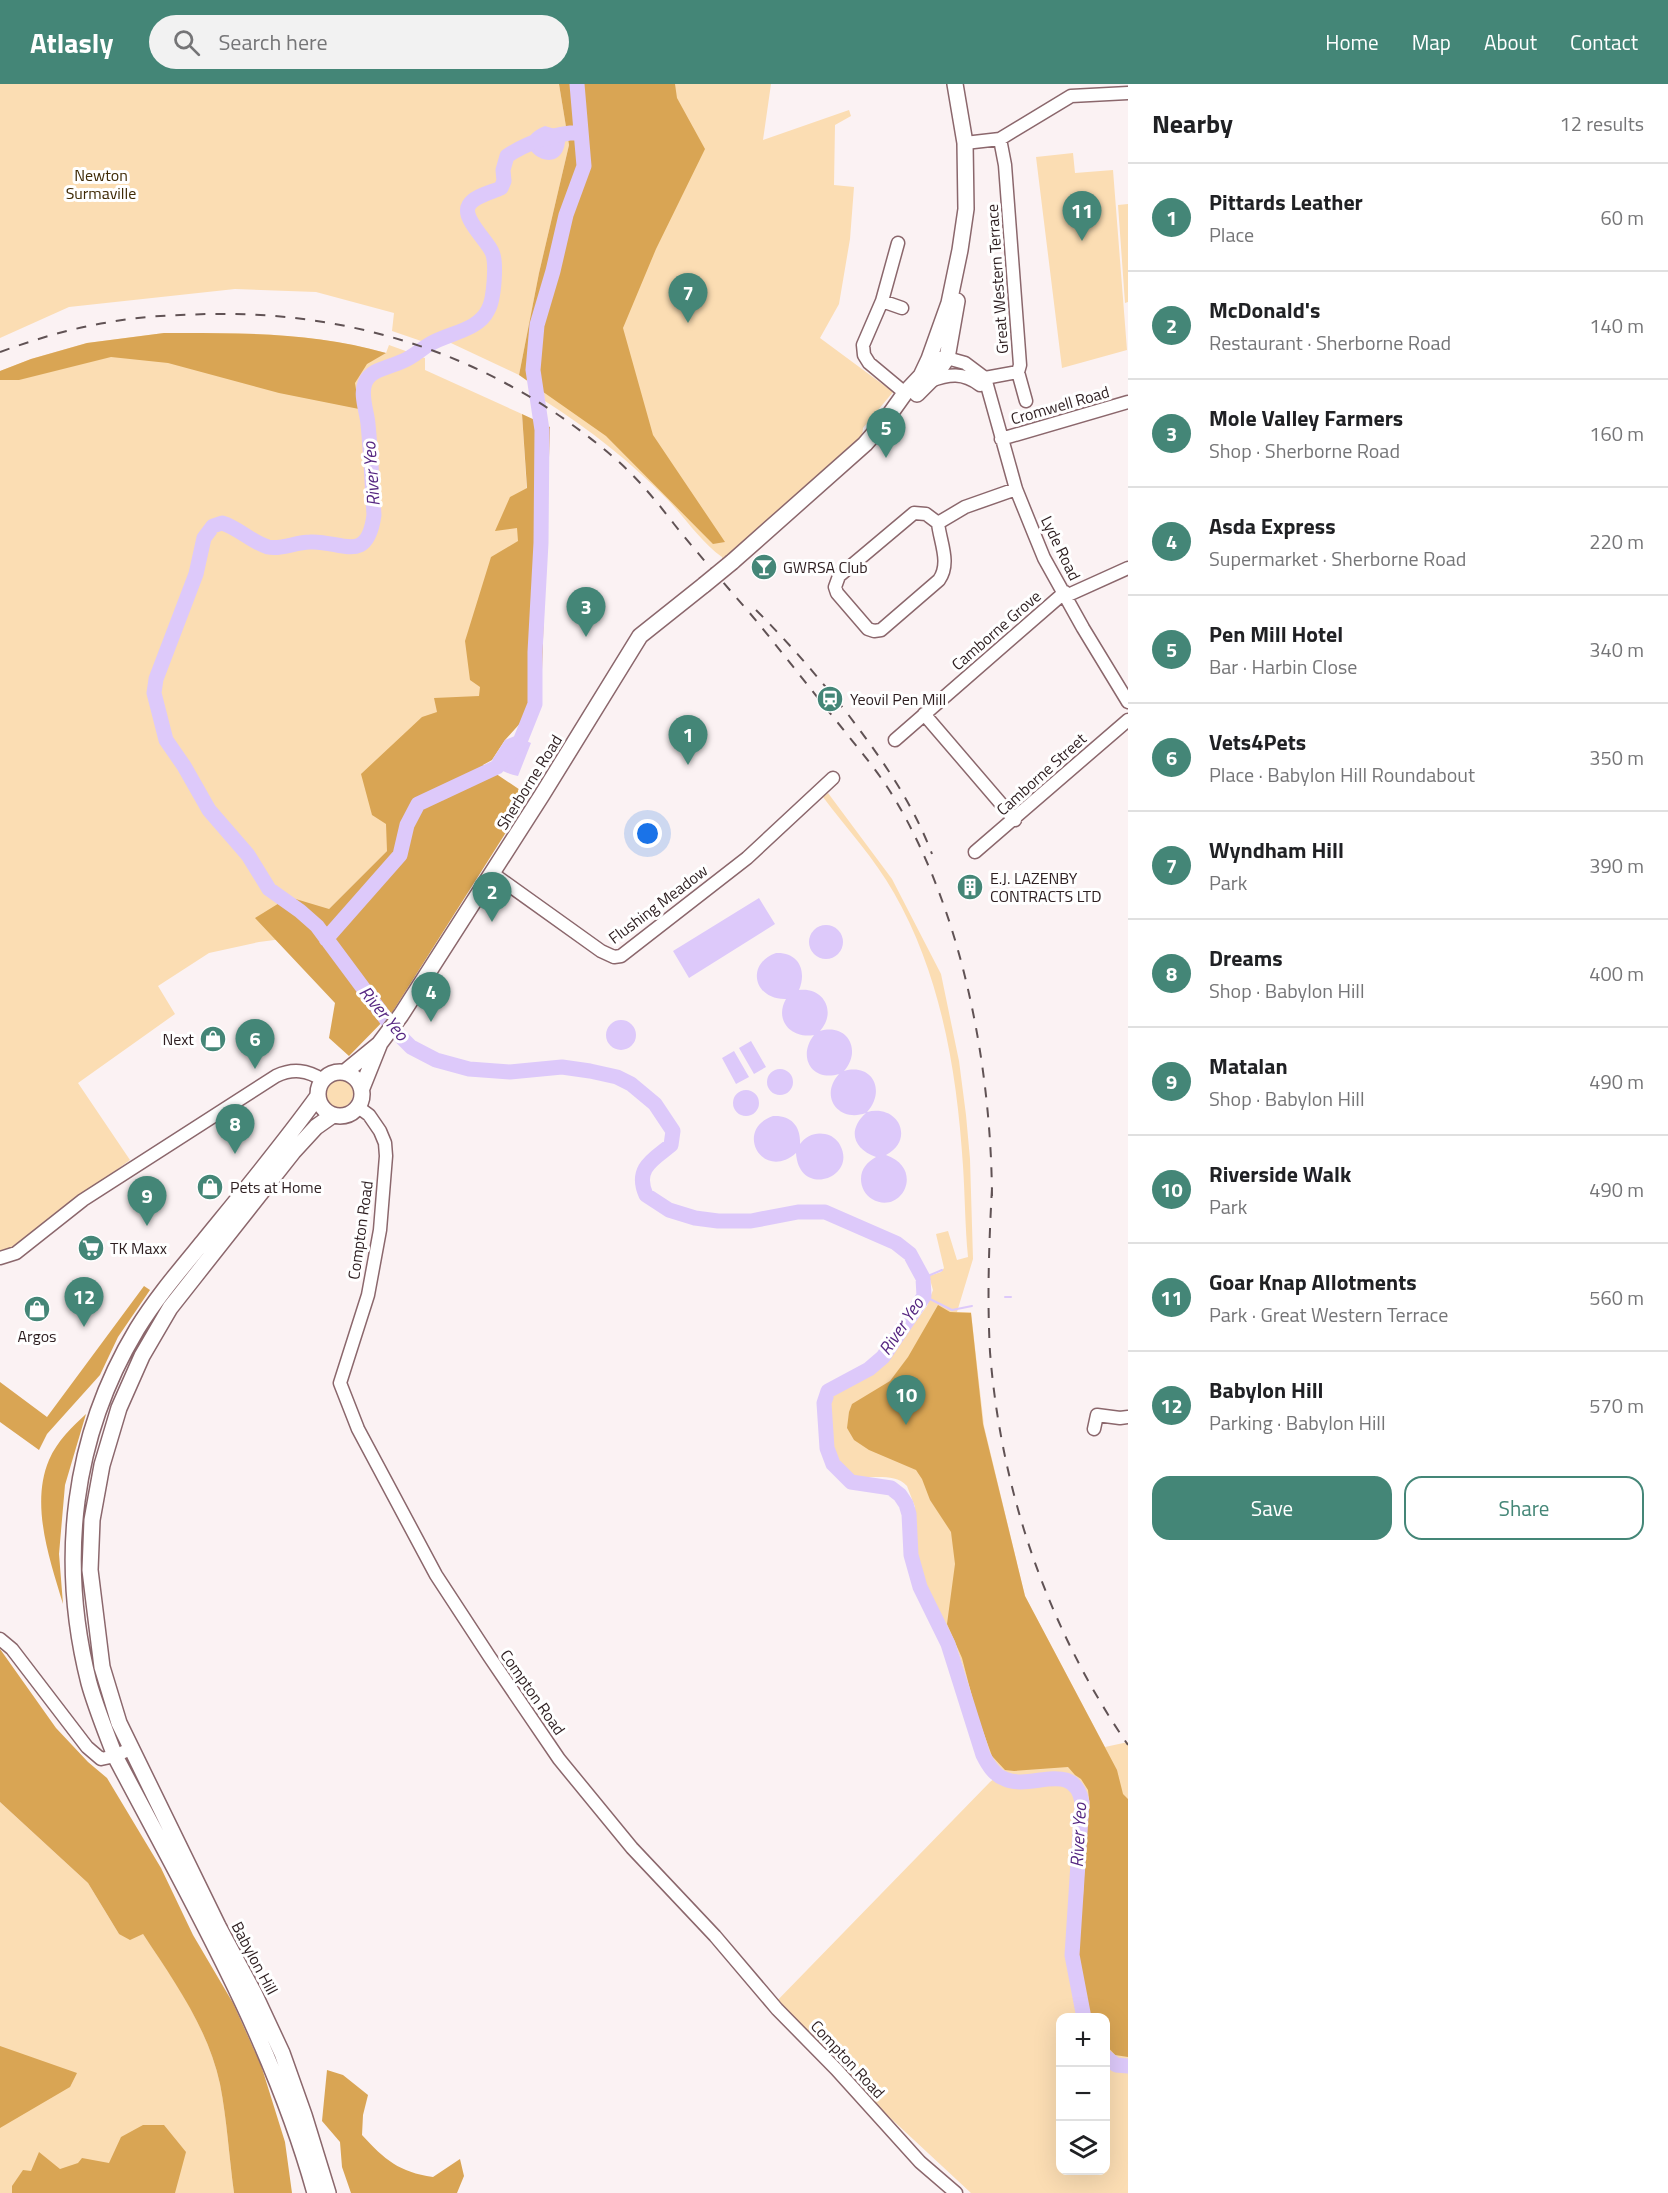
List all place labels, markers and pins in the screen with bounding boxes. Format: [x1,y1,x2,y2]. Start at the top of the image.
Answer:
pin: 11 [1062,192,1102,241]
pin: 7 [668,274,708,323]
pin: 5 [866,408,906,458]
bar icon: GWRSA Club [749,552,779,582]
place label: GWRSA Club [783,555,868,579]
pin: 3 [566,588,606,637]
station icon: Yeovil Pen Mill [815,684,845,714]
place label: Yeovil Pen Mill [850,687,946,711]
pin: 1 [668,716,708,765]
place label: E.J. LAZENBY CONTRACTS LTD [990,866,1102,908]
pin: 2 [472,872,512,922]
building icon: E.J. LAZENBY CONTRACTS LTD [955,872,985,902]
pin: 4 [412,972,450,1022]
pin: 6 [236,1020,274,1069]
shop icon: Next [198,1024,228,1054]
place label: Next [162,1027,194,1051]
pin: 8 [216,1104,254,1154]
shop icon: Pets at Home [195,1172,225,1202]
place label: Pets at Home [230,1175,322,1199]
pin: 9 [128,1176,166,1226]
supermarket icon: TK Maxx [76,1233,106,1263]
place label: TK Maxx [110,1236,167,1260]
pin: 12 [64,1278,104,1327]
shop icon: Argos [22,1294,52,1324]
place label: Argos [17,1324,57,1348]
pin: 10 [886,1376,926,1425]

